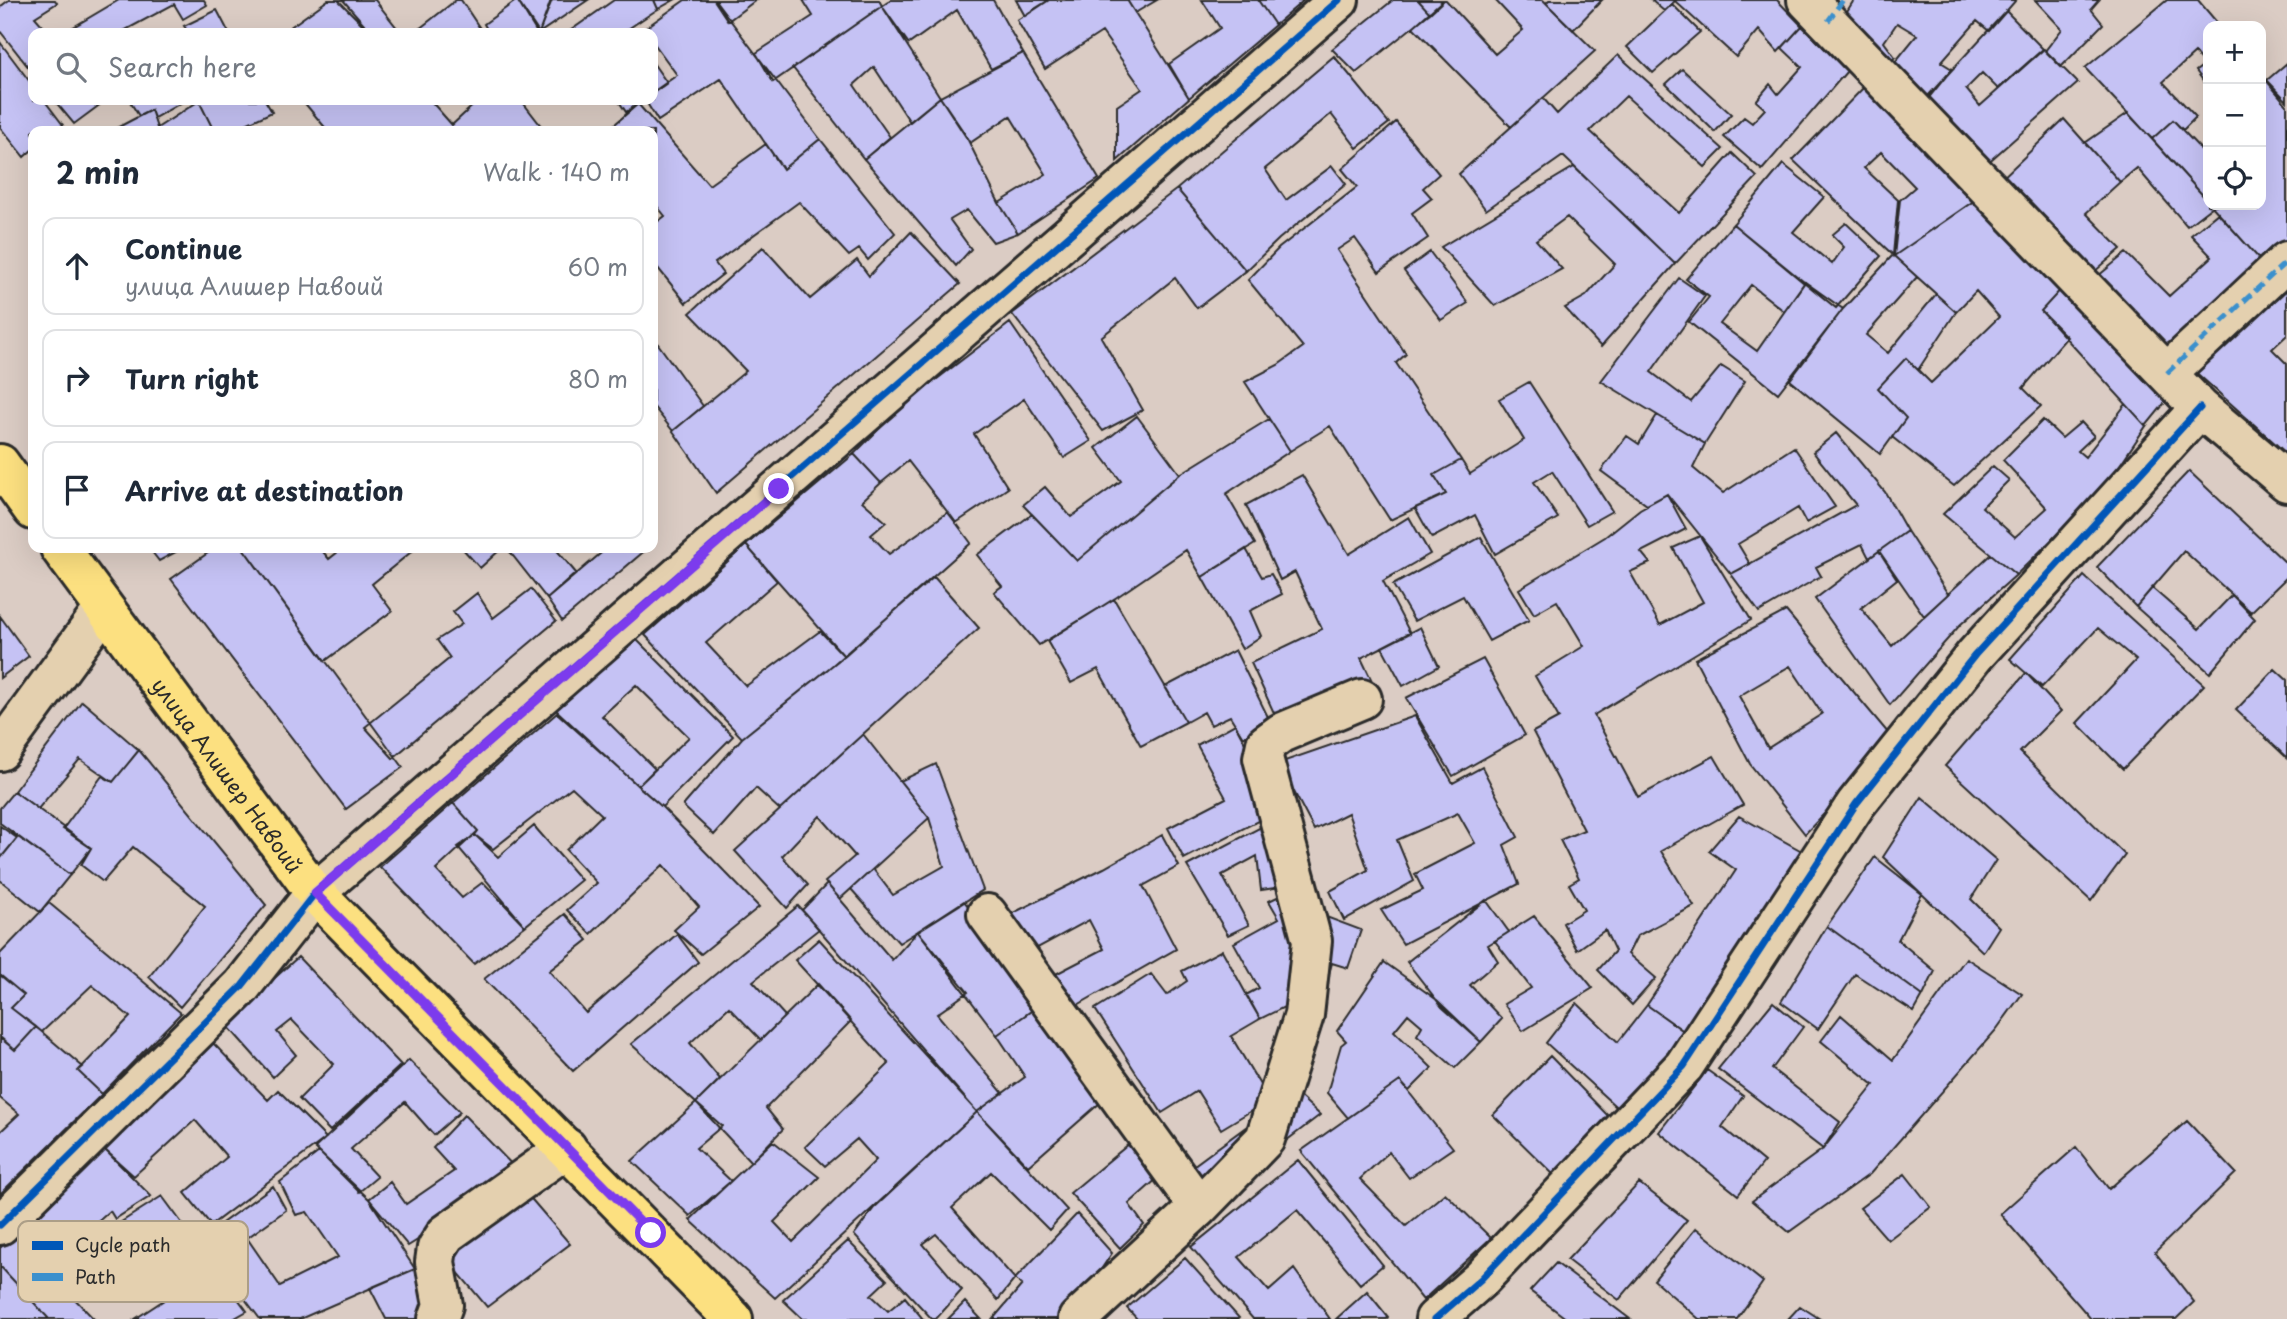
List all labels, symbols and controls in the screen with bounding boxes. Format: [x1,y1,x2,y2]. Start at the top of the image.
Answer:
map controls [2203,21,2266,210]
button: + [2203,21,2266,84]
search box [28,28,658,105]
text: Search here [108,47,257,86]
icon: search [52,48,90,86]
button: − [2203,84,2266,147]
button: locate [2203,147,2266,210]
text: 2 min [56,149,140,194]
text: Walk · 140 m [483,154,630,189]
text: Continue [125,229,242,268]
icon: ahead [58,247,96,285]
text: 60 m [568,249,628,284]
text: улица Алишер Навоий [125,268,384,303]
icon: right [58,359,96,397]
text: Turn right [125,359,259,398]
text: 80 m [568,361,628,396]
icon: arrive [58,471,96,509]
text: Arrive at destination [125,471,404,510]
route end [763,473,794,504]
street label: улица Алишер Навоий [145,670,311,879]
route start [635,1217,666,1248]
legend [18,1221,248,1302]
text: Cycle path [75,1230,171,1258]
text: Path [75,1262,116,1290]

